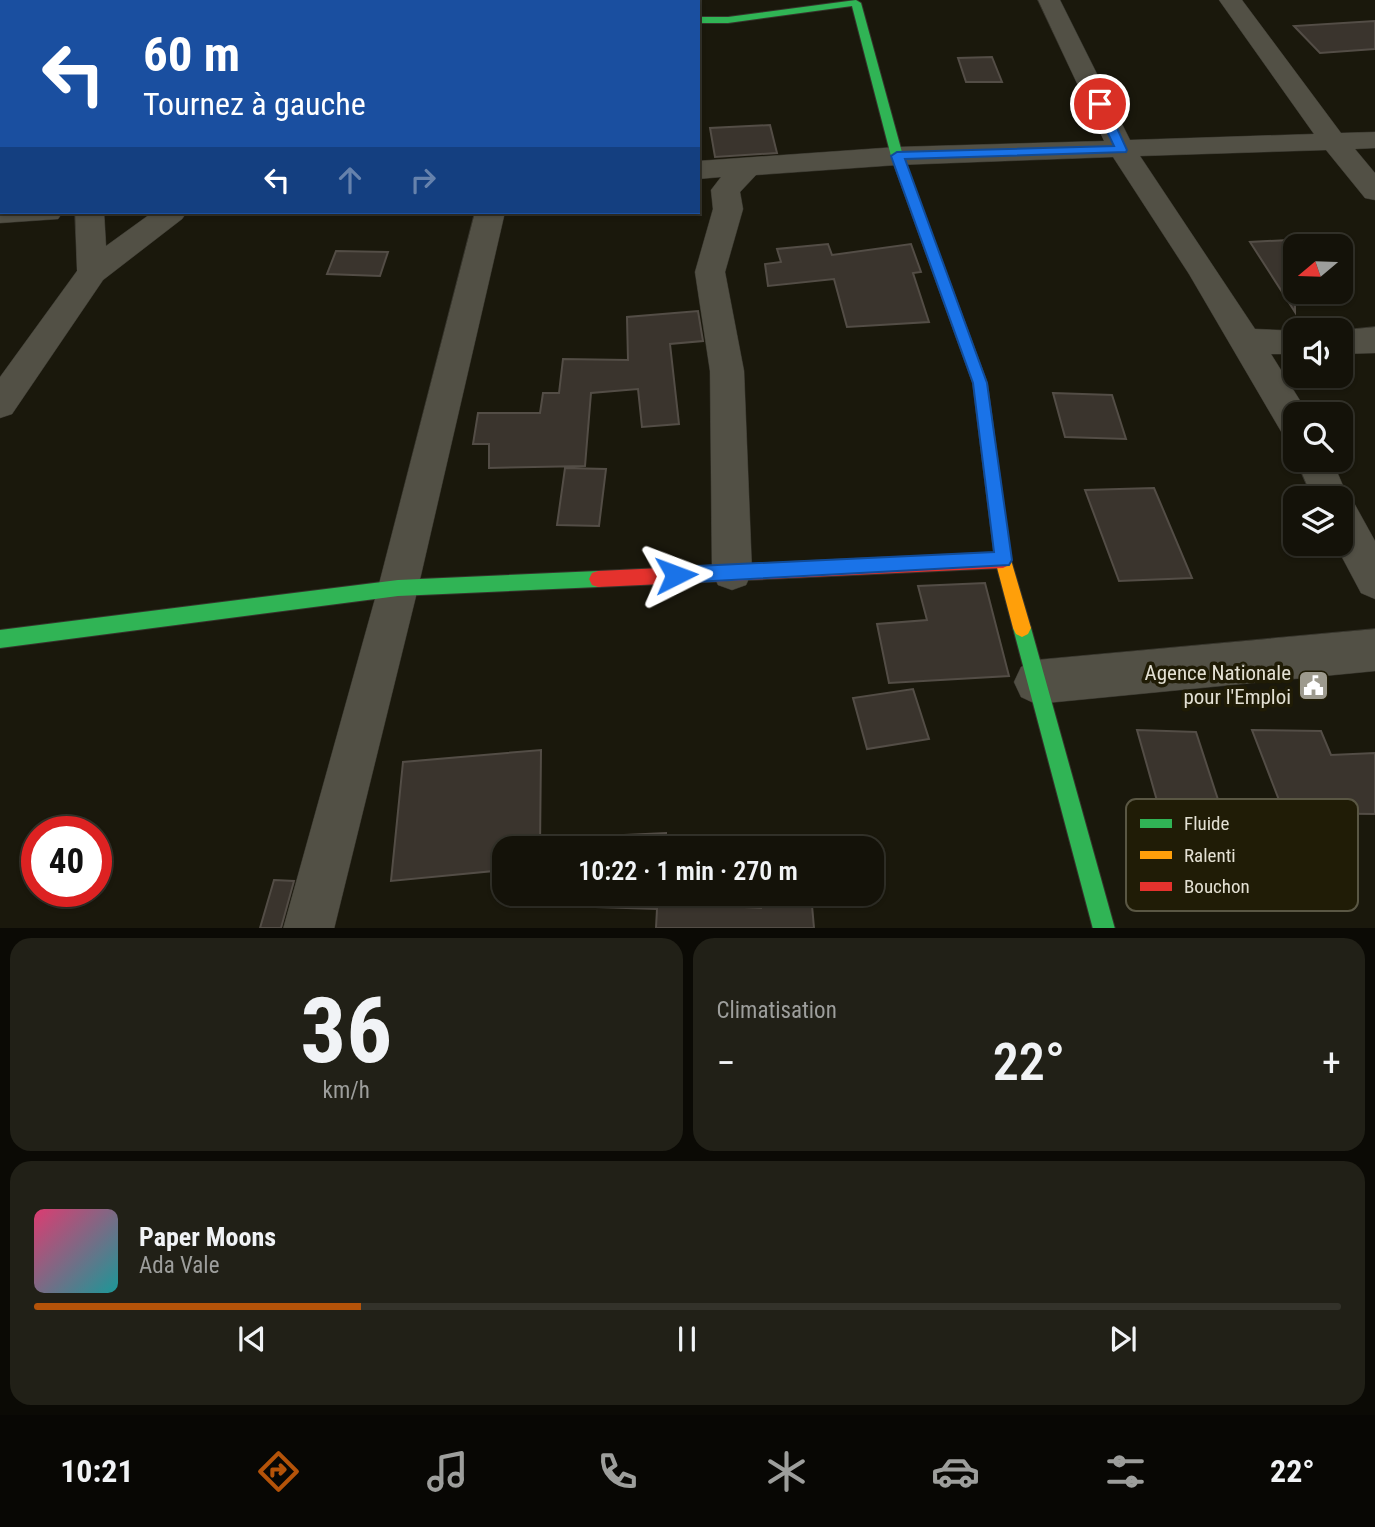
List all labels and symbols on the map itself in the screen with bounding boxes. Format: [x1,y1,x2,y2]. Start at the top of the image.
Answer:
pin [1070,74,1130,134]
north arrow [1283,234,1353,304]
position arrow [639,538,713,612]
place label: Agence Nationale pour l'Emploi [1145,661,1291,709]
public building icon: Agence Nationale pour l'Emploi [1297,668,1331,702]
legend [1126,799,1358,911]
text: Fluide [1184,812,1229,835]
speed limit sign: 40 [21,816,112,907]
text: Ralenti [1184,844,1236,867]
text: Bouchon [1184,875,1250,898]

